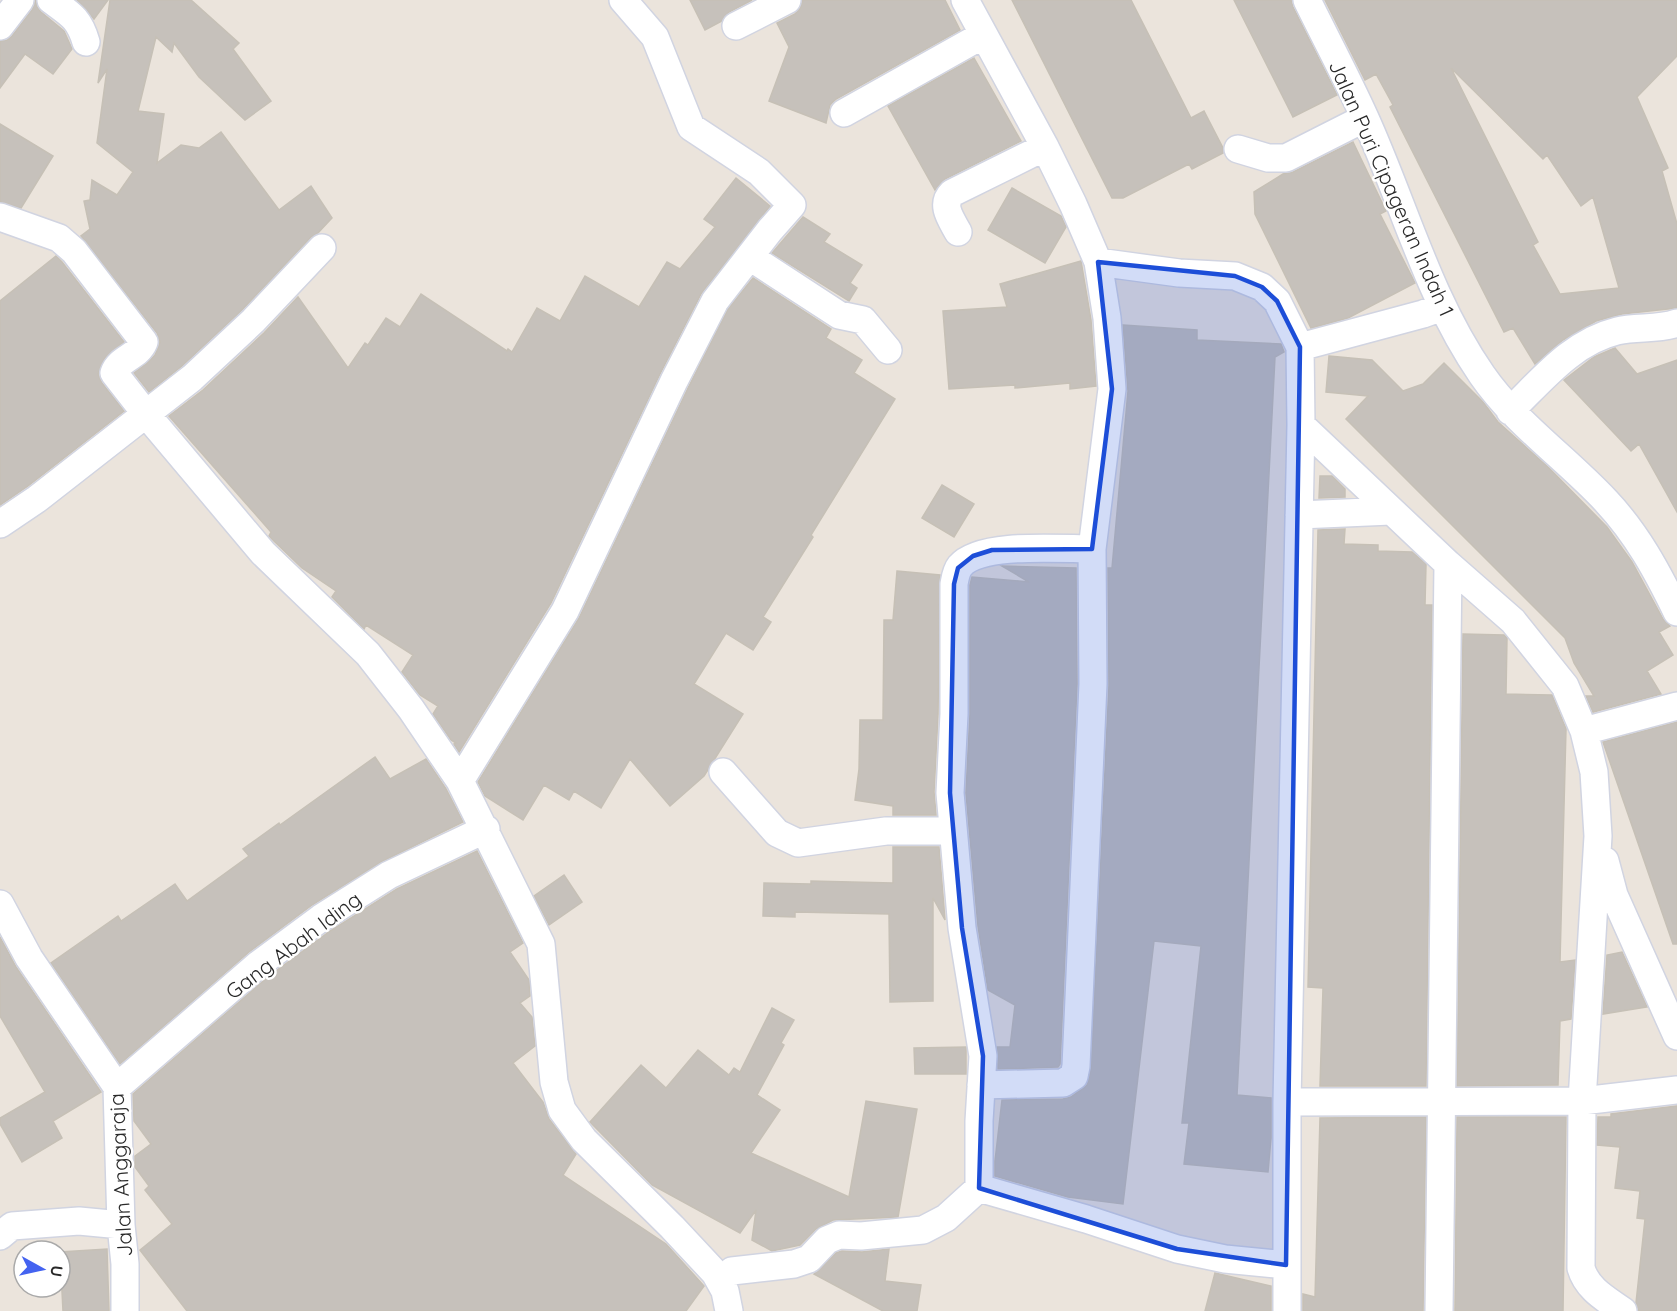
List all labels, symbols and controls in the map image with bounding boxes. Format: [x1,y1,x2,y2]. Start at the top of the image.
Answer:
street label: Jalan Puri Cipageran Indah 1 [1324,56,1460,320]
street label: Gang Abah Iding [220,886,366,1004]
street label: Jalan Anggaraja [103,1093,137,1257]
north arrow [12,1239,72,1299]
text: U [46,1264,68,1278]

